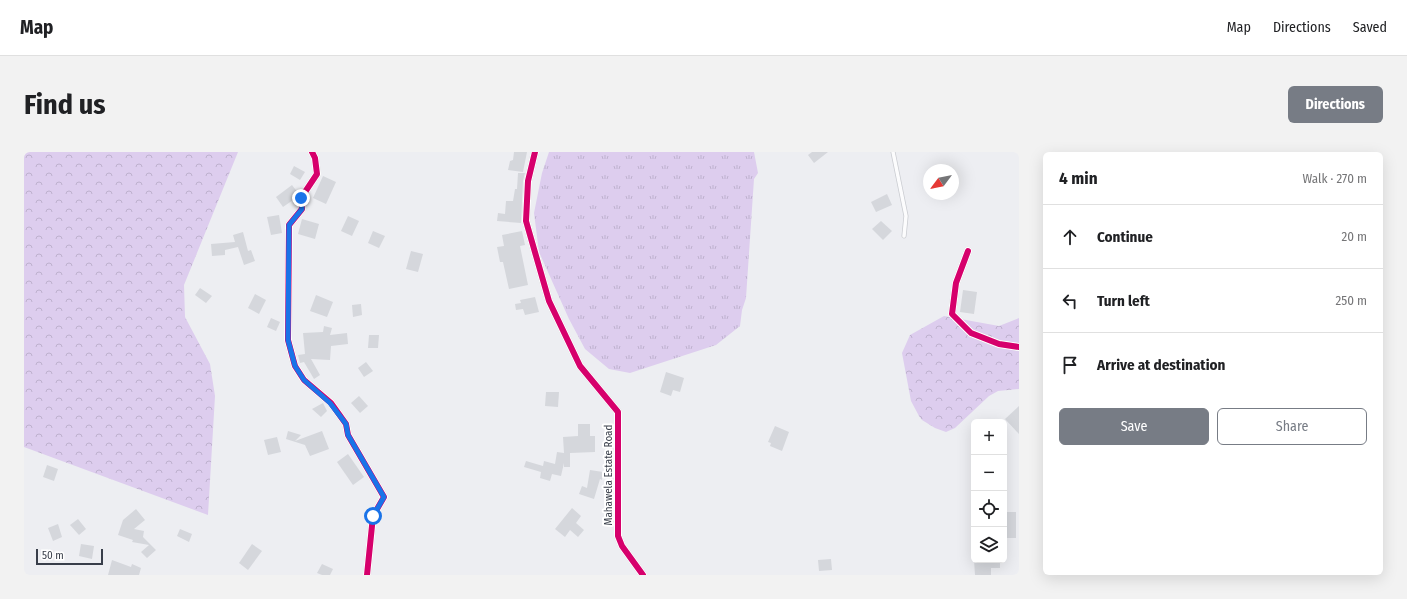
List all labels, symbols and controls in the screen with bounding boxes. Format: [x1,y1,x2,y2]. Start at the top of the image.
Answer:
text: Map [20,16,53,39]
text: Map [1227,19,1251,36]
text: Directions [1273,19,1331,36]
text: Saved [1353,19,1387,36]
button: Directions [1288,86,1383,123]
text: Find us [24,88,106,121]
north arrow [923,164,959,200]
text: 4 min [1059,168,1098,189]
text: Walk · 270 m [1302,171,1367,186]
route end [292,189,310,207]
icon: ahead [1059,226,1081,248]
text: Continue [1097,228,1153,246]
text: 20 m [1341,229,1367,244]
icon: left [1059,290,1081,312]
text: Turn left [1097,292,1150,310]
text: 250 m [1335,293,1367,308]
icon: arrive [1059,354,1081,376]
text: Arrive at destination [1097,356,1225,374]
button: Save [1059,408,1209,445]
button: Share [1217,408,1367,445]
map controls [971,419,1007,563]
button: + [971,419,1007,455]
street label: Mahawela Estate Road [602,425,615,525]
button: − [971,455,1007,491]
button: locate [971,491,1007,527]
route start [364,507,382,525]
button: layers [971,527,1007,563]
scale bar [36,547,103,566]
text: 50 m [42,549,64,562]

